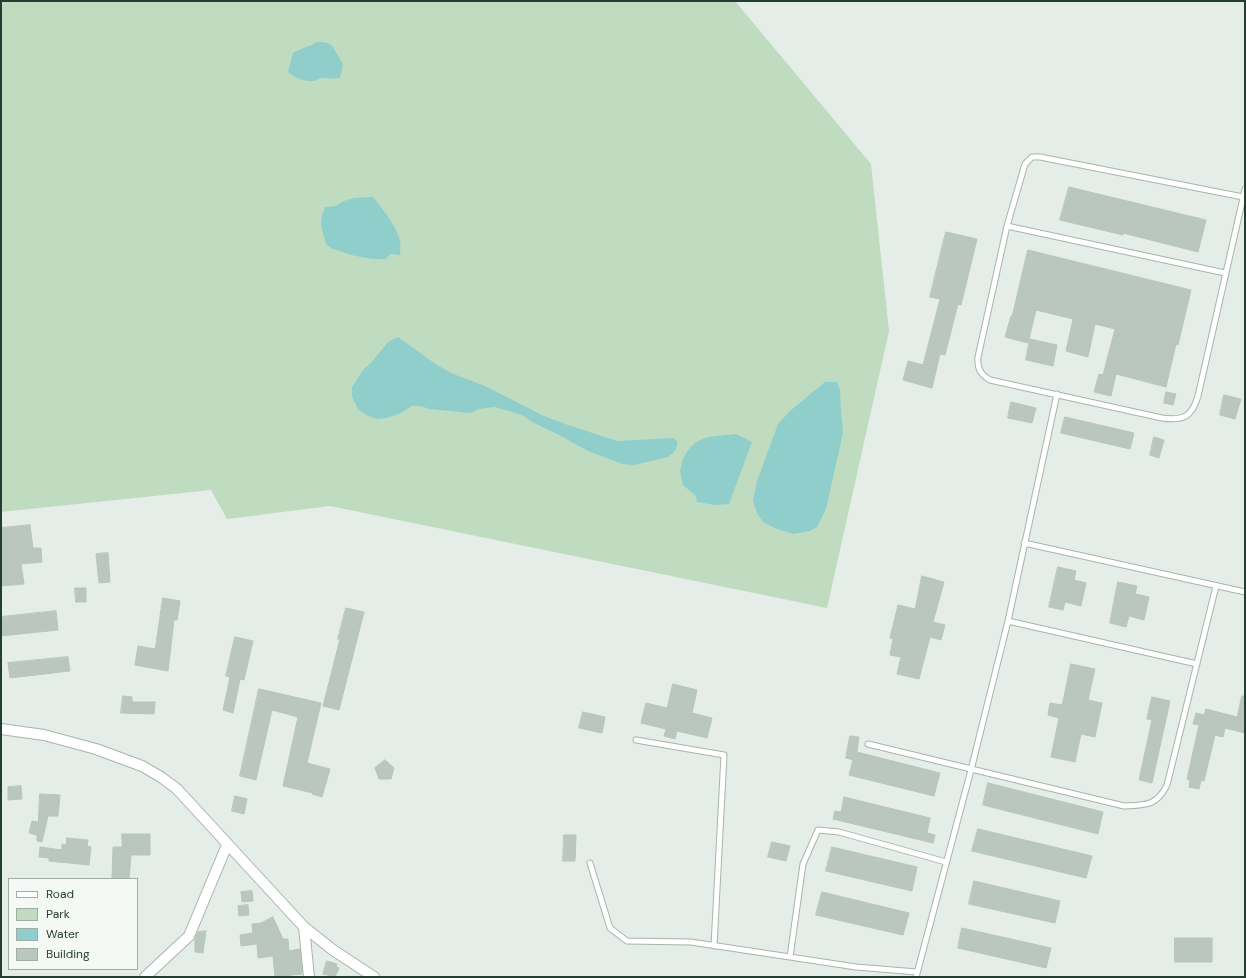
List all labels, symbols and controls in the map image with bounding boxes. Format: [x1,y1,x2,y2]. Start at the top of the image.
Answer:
legend [8,878,138,970]
text: Road [46,886,74,902]
text: Park [46,906,70,922]
text: Water [46,926,79,942]
text: Building [46,946,90,962]

